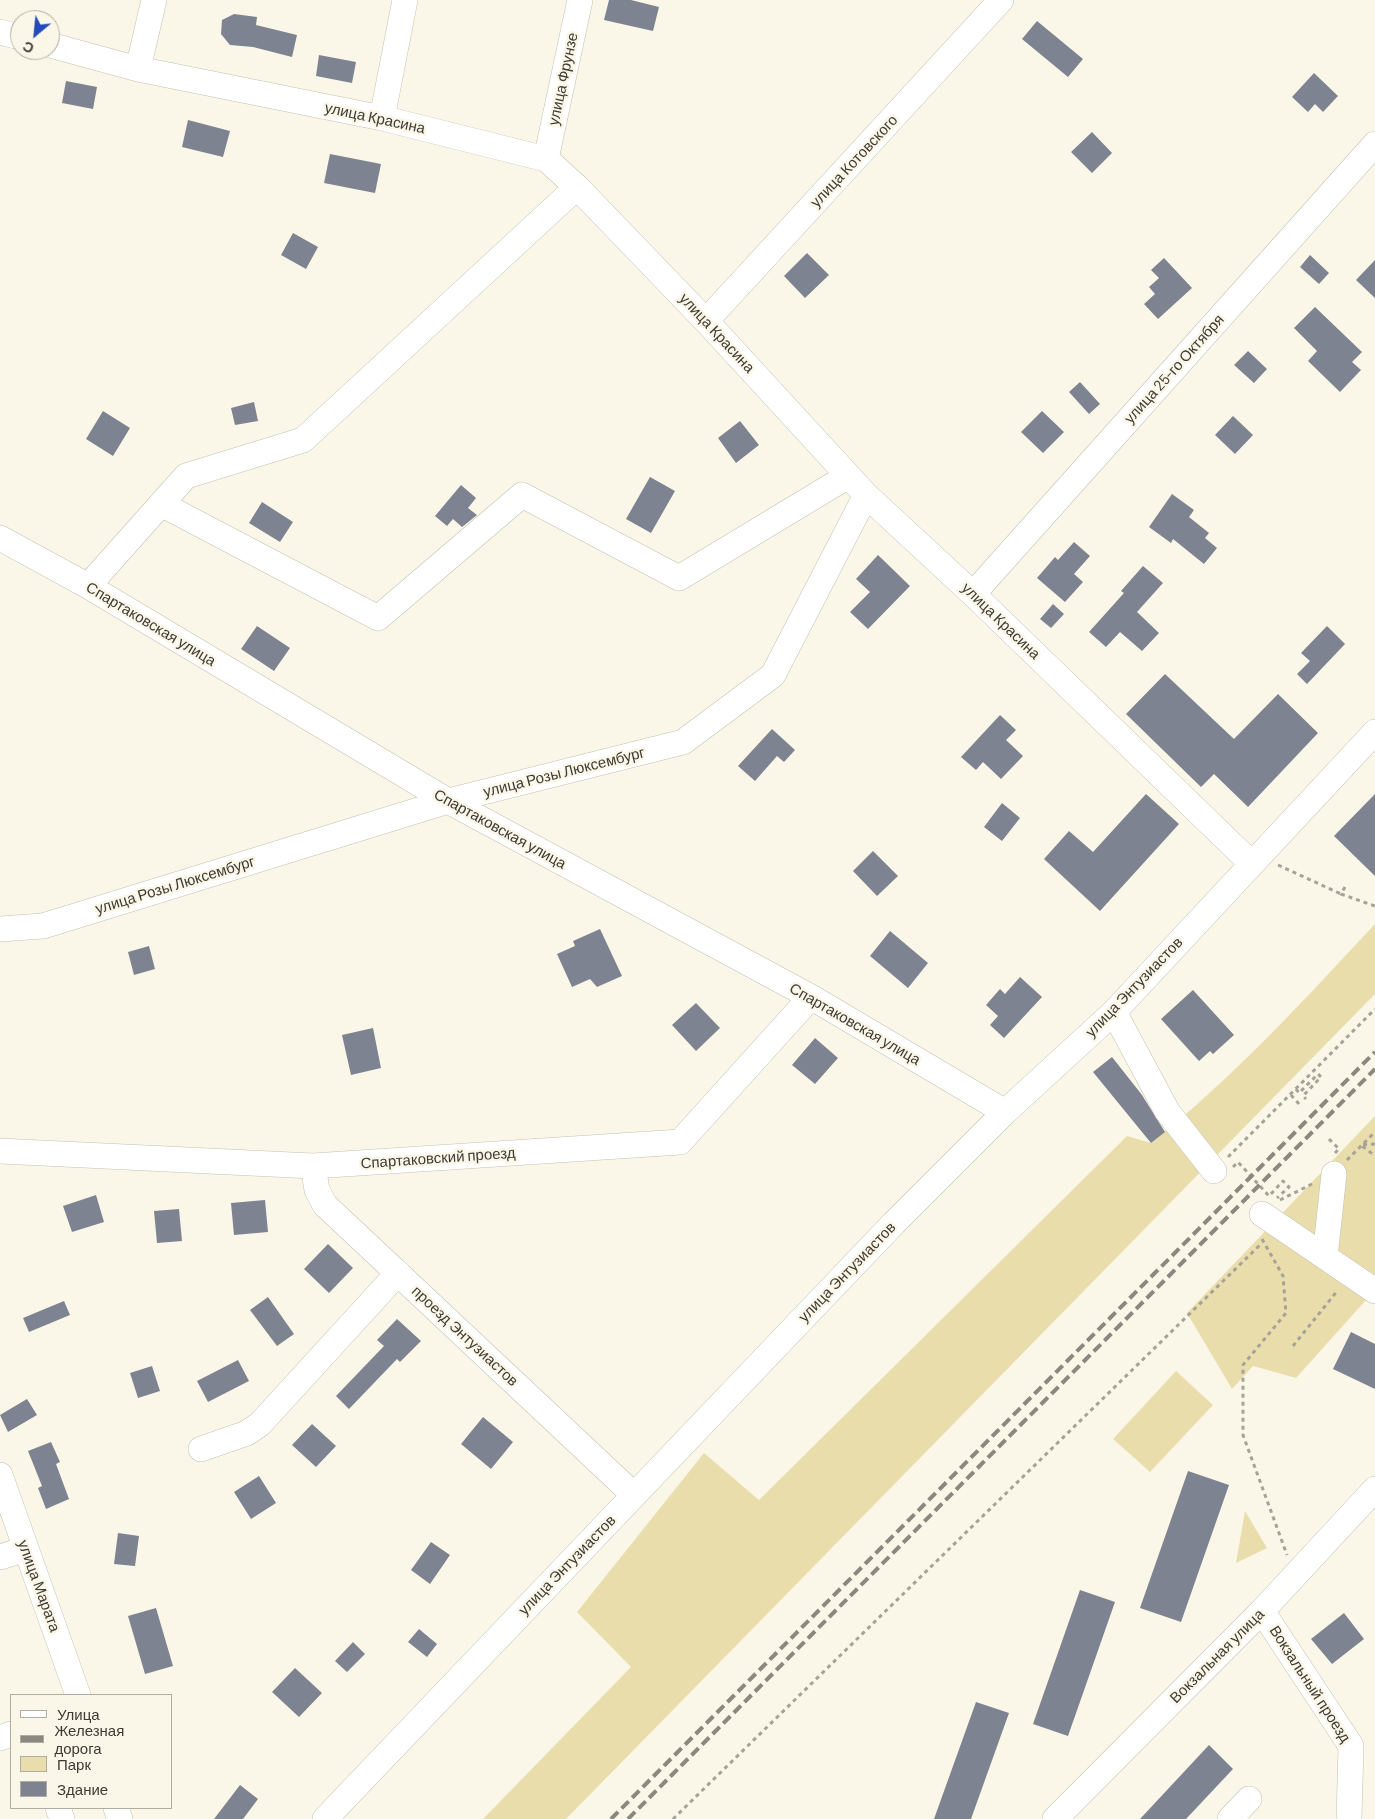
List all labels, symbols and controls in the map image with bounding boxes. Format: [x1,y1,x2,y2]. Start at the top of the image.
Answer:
north arrow [10,10,60,60]
street label: улица Фрунзе [544,31,582,127]
text: С [20,38,37,58]
street label: улица Красина [323,99,427,137]
street label: улица Котовского [807,111,901,211]
street label: улица Красина [676,290,758,376]
street label: улица 25-го Октября [1120,311,1228,427]
street label: Спартаковская улица [83,578,219,670]
street label: улица Красина [958,579,1044,663]
street label: улица Розы Люксембург [481,743,647,801]
street label: Спартаковская улица [431,785,569,873]
street label: улица Розы Люксембург [93,852,257,918]
street label: улица Энтузиастов [1082,933,1186,1041]
street label: Спартаковская улица [786,979,924,1069]
street label: Спартаковский проезд [360,1144,516,1172]
street label: улица Энтузиастов [795,1218,899,1326]
street label: проезд Энтузиастов [408,1282,522,1390]
street label: улица Энтузиастов [515,1511,619,1619]
street label: улица Марата [14,1538,64,1634]
street label: Вокзальная улица [1166,1605,1268,1707]
street label: Вокзальный проезд [1266,1622,1354,1746]
legend [10,1694,172,1809]
text: Улица [57,1705,100,1723]
text: Железная дорога [54,1721,124,1757]
text: Парк [57,1755,91,1773]
text: Здание [57,1780,108,1798]

